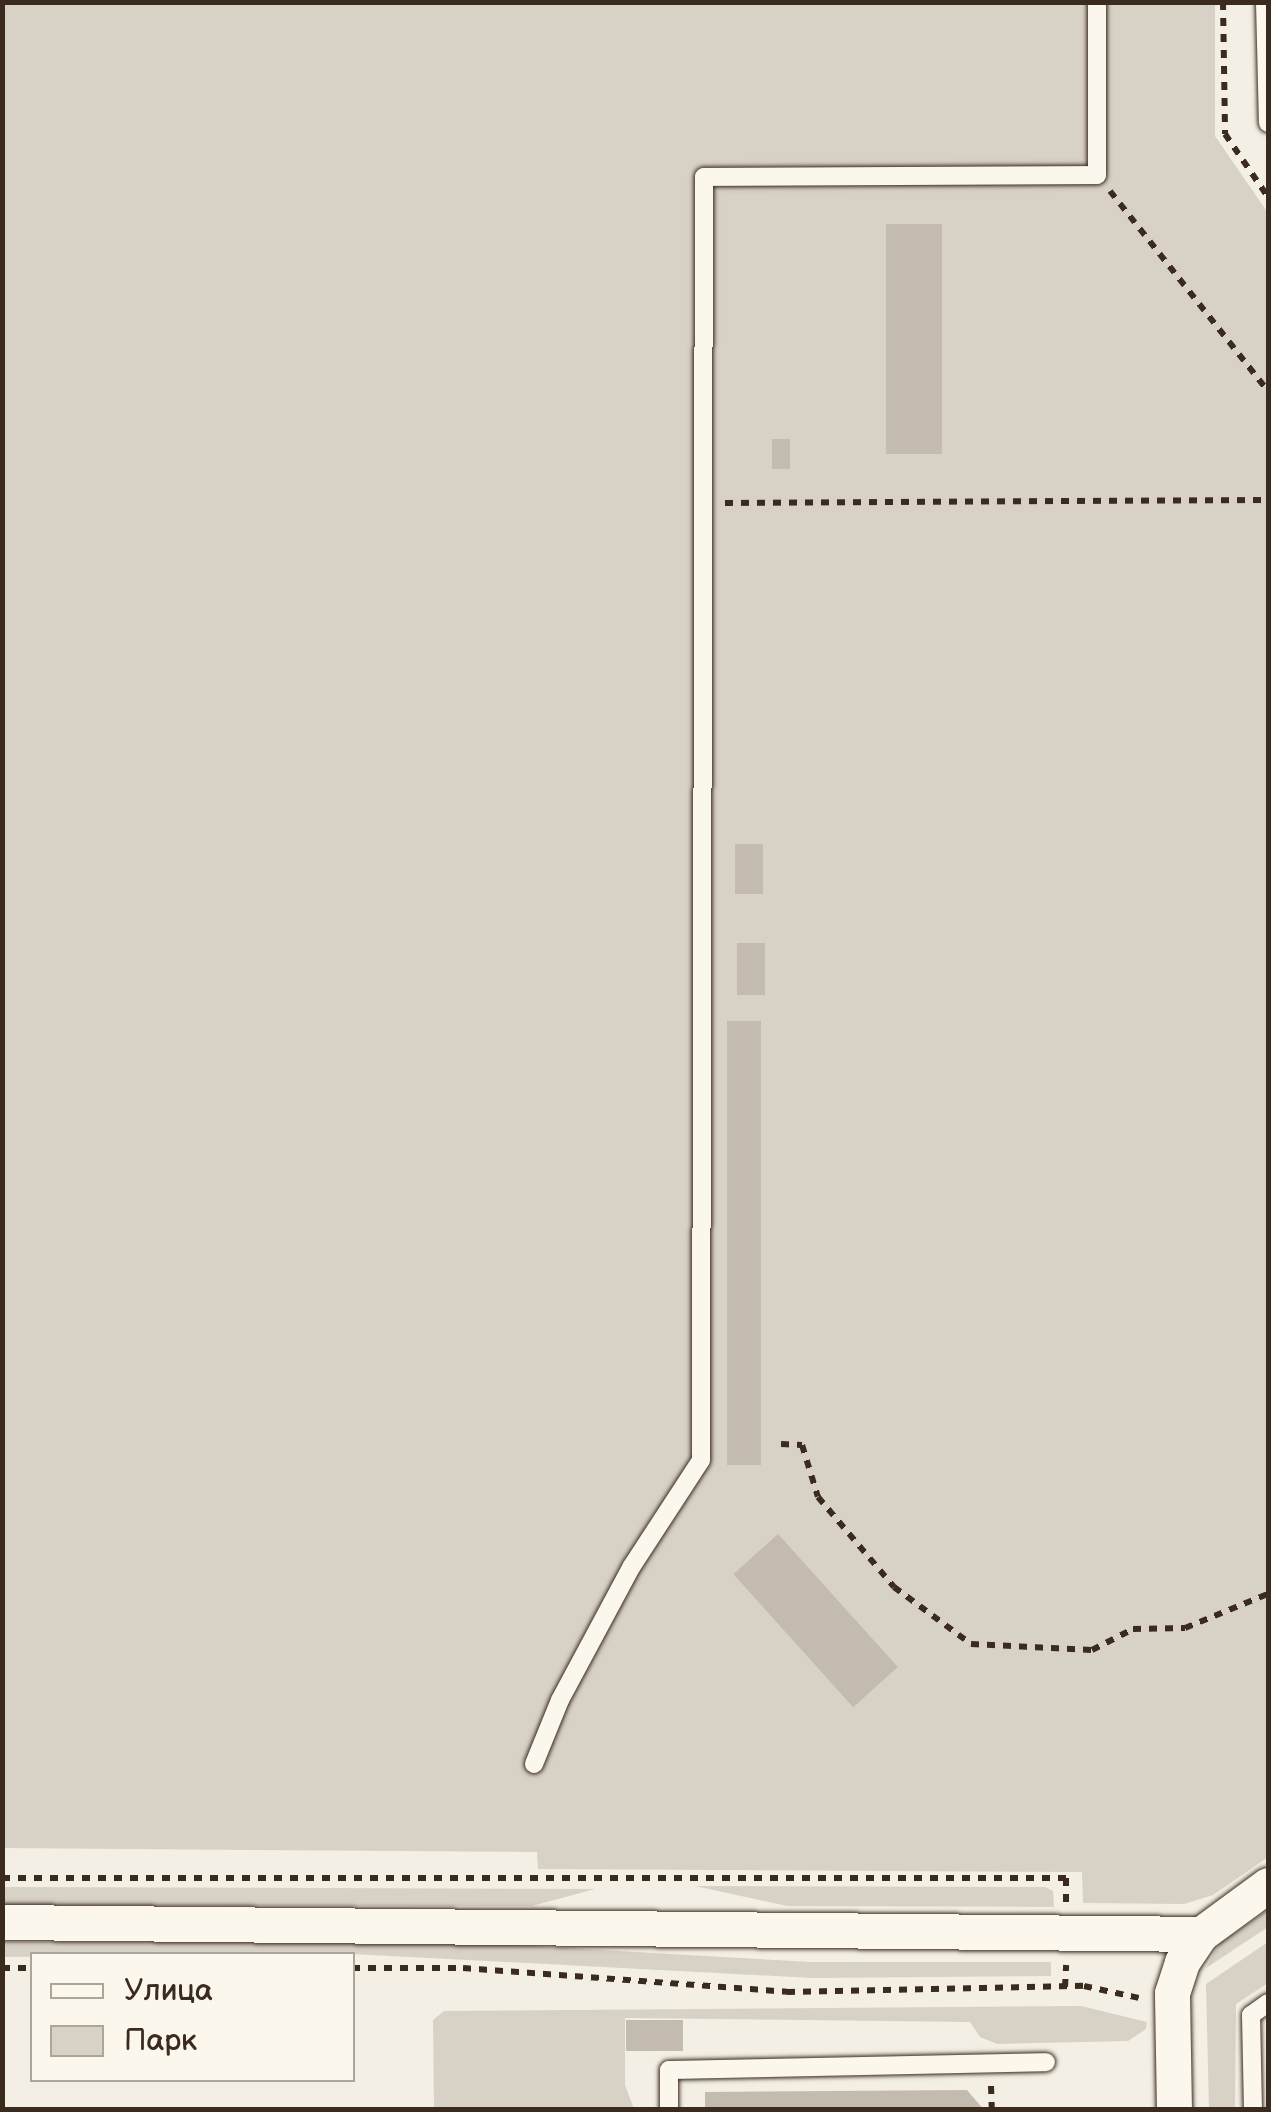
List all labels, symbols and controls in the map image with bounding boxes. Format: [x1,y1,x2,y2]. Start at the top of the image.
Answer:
legend [30,1952,355,2082]
text: Улица [124,1973,213,2009]
text: Парк [124,2023,197,2059]

